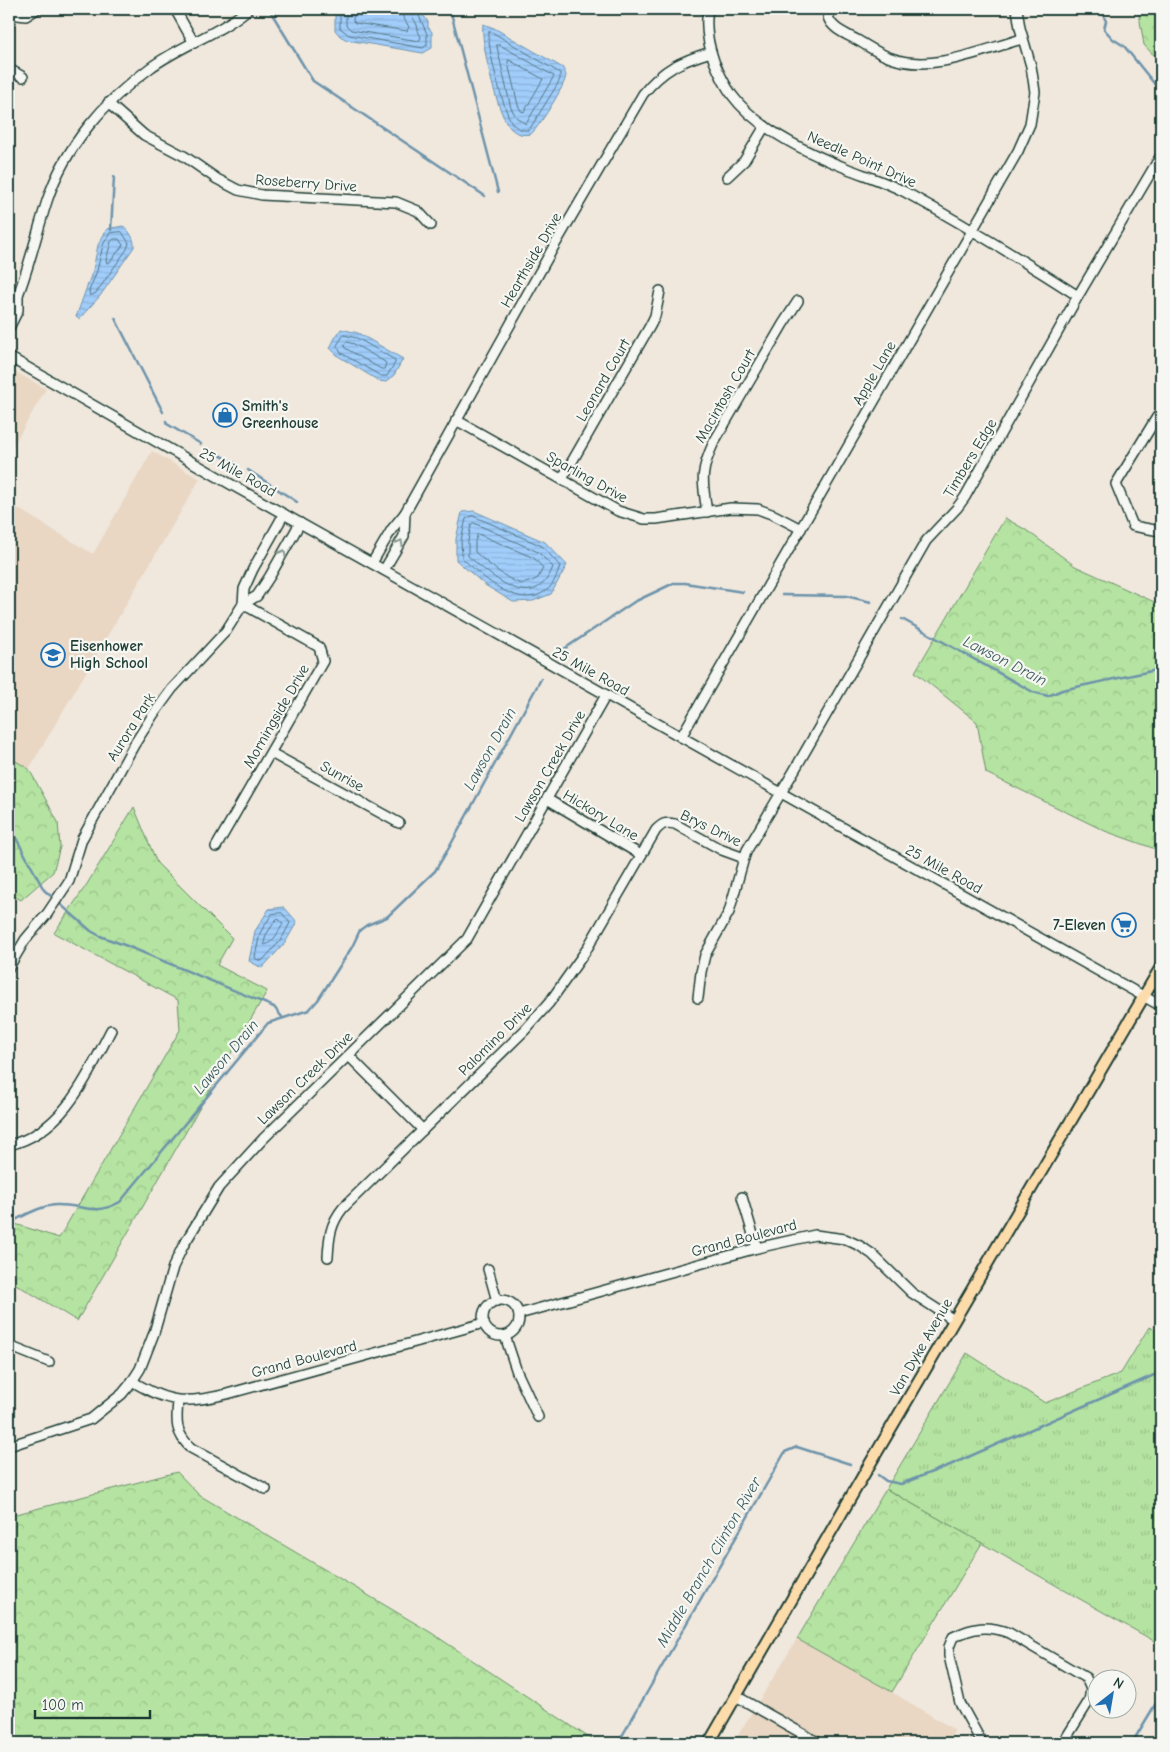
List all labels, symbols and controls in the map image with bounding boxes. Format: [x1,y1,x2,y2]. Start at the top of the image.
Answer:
street label: Needle Point Drive [805,127,920,191]
street label: Roseberry Drive [255,170,358,196]
street label: Hearthside Drive [497,209,566,311]
street label: Leonard Court [572,335,634,424]
street label: Apple Lane [848,337,900,408]
street label: Macintosh Court [691,345,759,446]
place label: Smith's Greenhouse [242,397,318,432]
shop icon: Smith's Greenhouse [212,402,238,428]
street label: Timbers Edge [939,415,1001,501]
street label: 25 Mile Road [196,443,280,501]
street label: Sparling Drive [543,447,631,507]
one-way arrow [394,540,404,549]
one-way arrow [277,549,287,558]
water label: Lawson Drain [960,632,1050,690]
place label: Eisenhower High School [70,637,148,672]
school or university icon: Eisenhower High School [40,642,66,668]
street label: 25 Mile Road [549,642,633,700]
street label: Morningside Drive [239,661,313,771]
street label: Aurora Park [103,689,159,764]
water label: Lawson Drain [460,705,520,793]
street label: Lawson Creek Drive [511,707,589,825]
street label: Sunrise [317,757,367,796]
street label: Hickory Lane [560,785,642,845]
street label: Brys Drive [678,806,745,851]
street label: 25 Mile Road [902,840,986,898]
supermarket icon: 7-Eleven [1111,912,1137,938]
place label: 7-Eleven [1053,916,1106,934]
street label: Palomino Drive [455,998,536,1079]
water label: Lawson Drain [190,1016,262,1098]
street label: Lawson Creek Drive [253,1027,357,1128]
street label: Grand Boulevard [689,1215,799,1261]
street label: Van Dyke Avenue [886,1295,956,1399]
street label: Grand Boulevard [249,1336,359,1382]
water label: Middle Branch Clinton River [652,1473,765,1651]
north arrow [1088,1670,1138,1720]
text: N [1110,1674,1127,1693]
scale bar [35,1687,150,1719]
text: 100 m [42,1696,84,1714]

